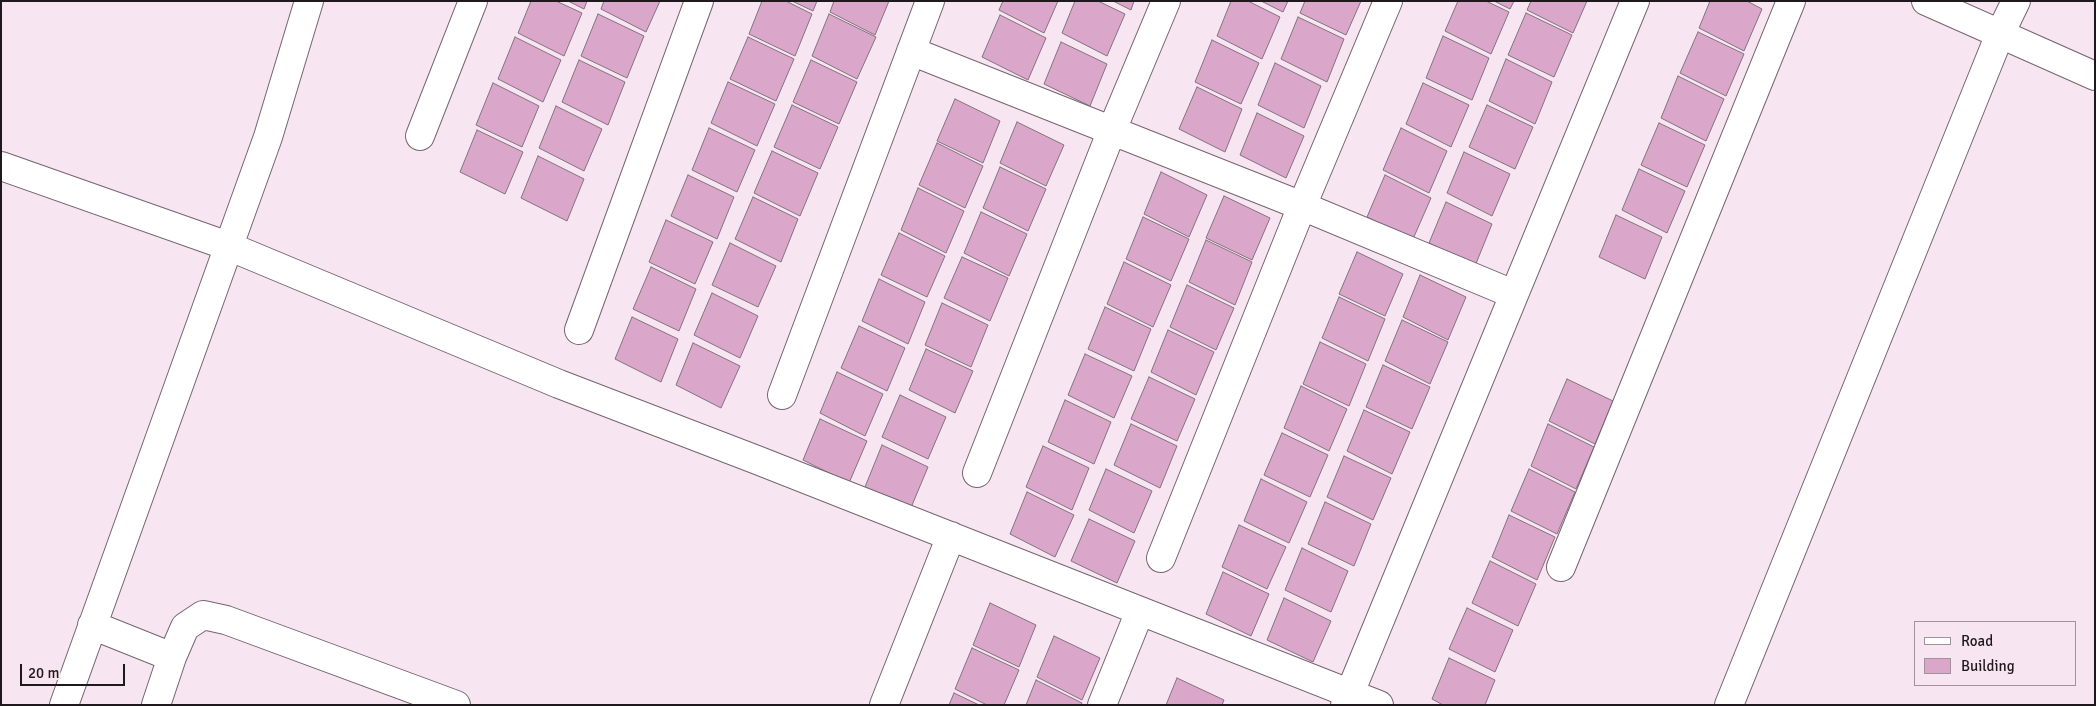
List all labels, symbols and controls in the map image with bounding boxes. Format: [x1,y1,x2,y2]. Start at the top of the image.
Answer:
legend [1914,621,2076,686]
text: Road [1961,632,1993,650]
scale bar [22,654,128,686]
text: Building [1961,657,2015,675]
text: 20 m [28,664,59,682]

